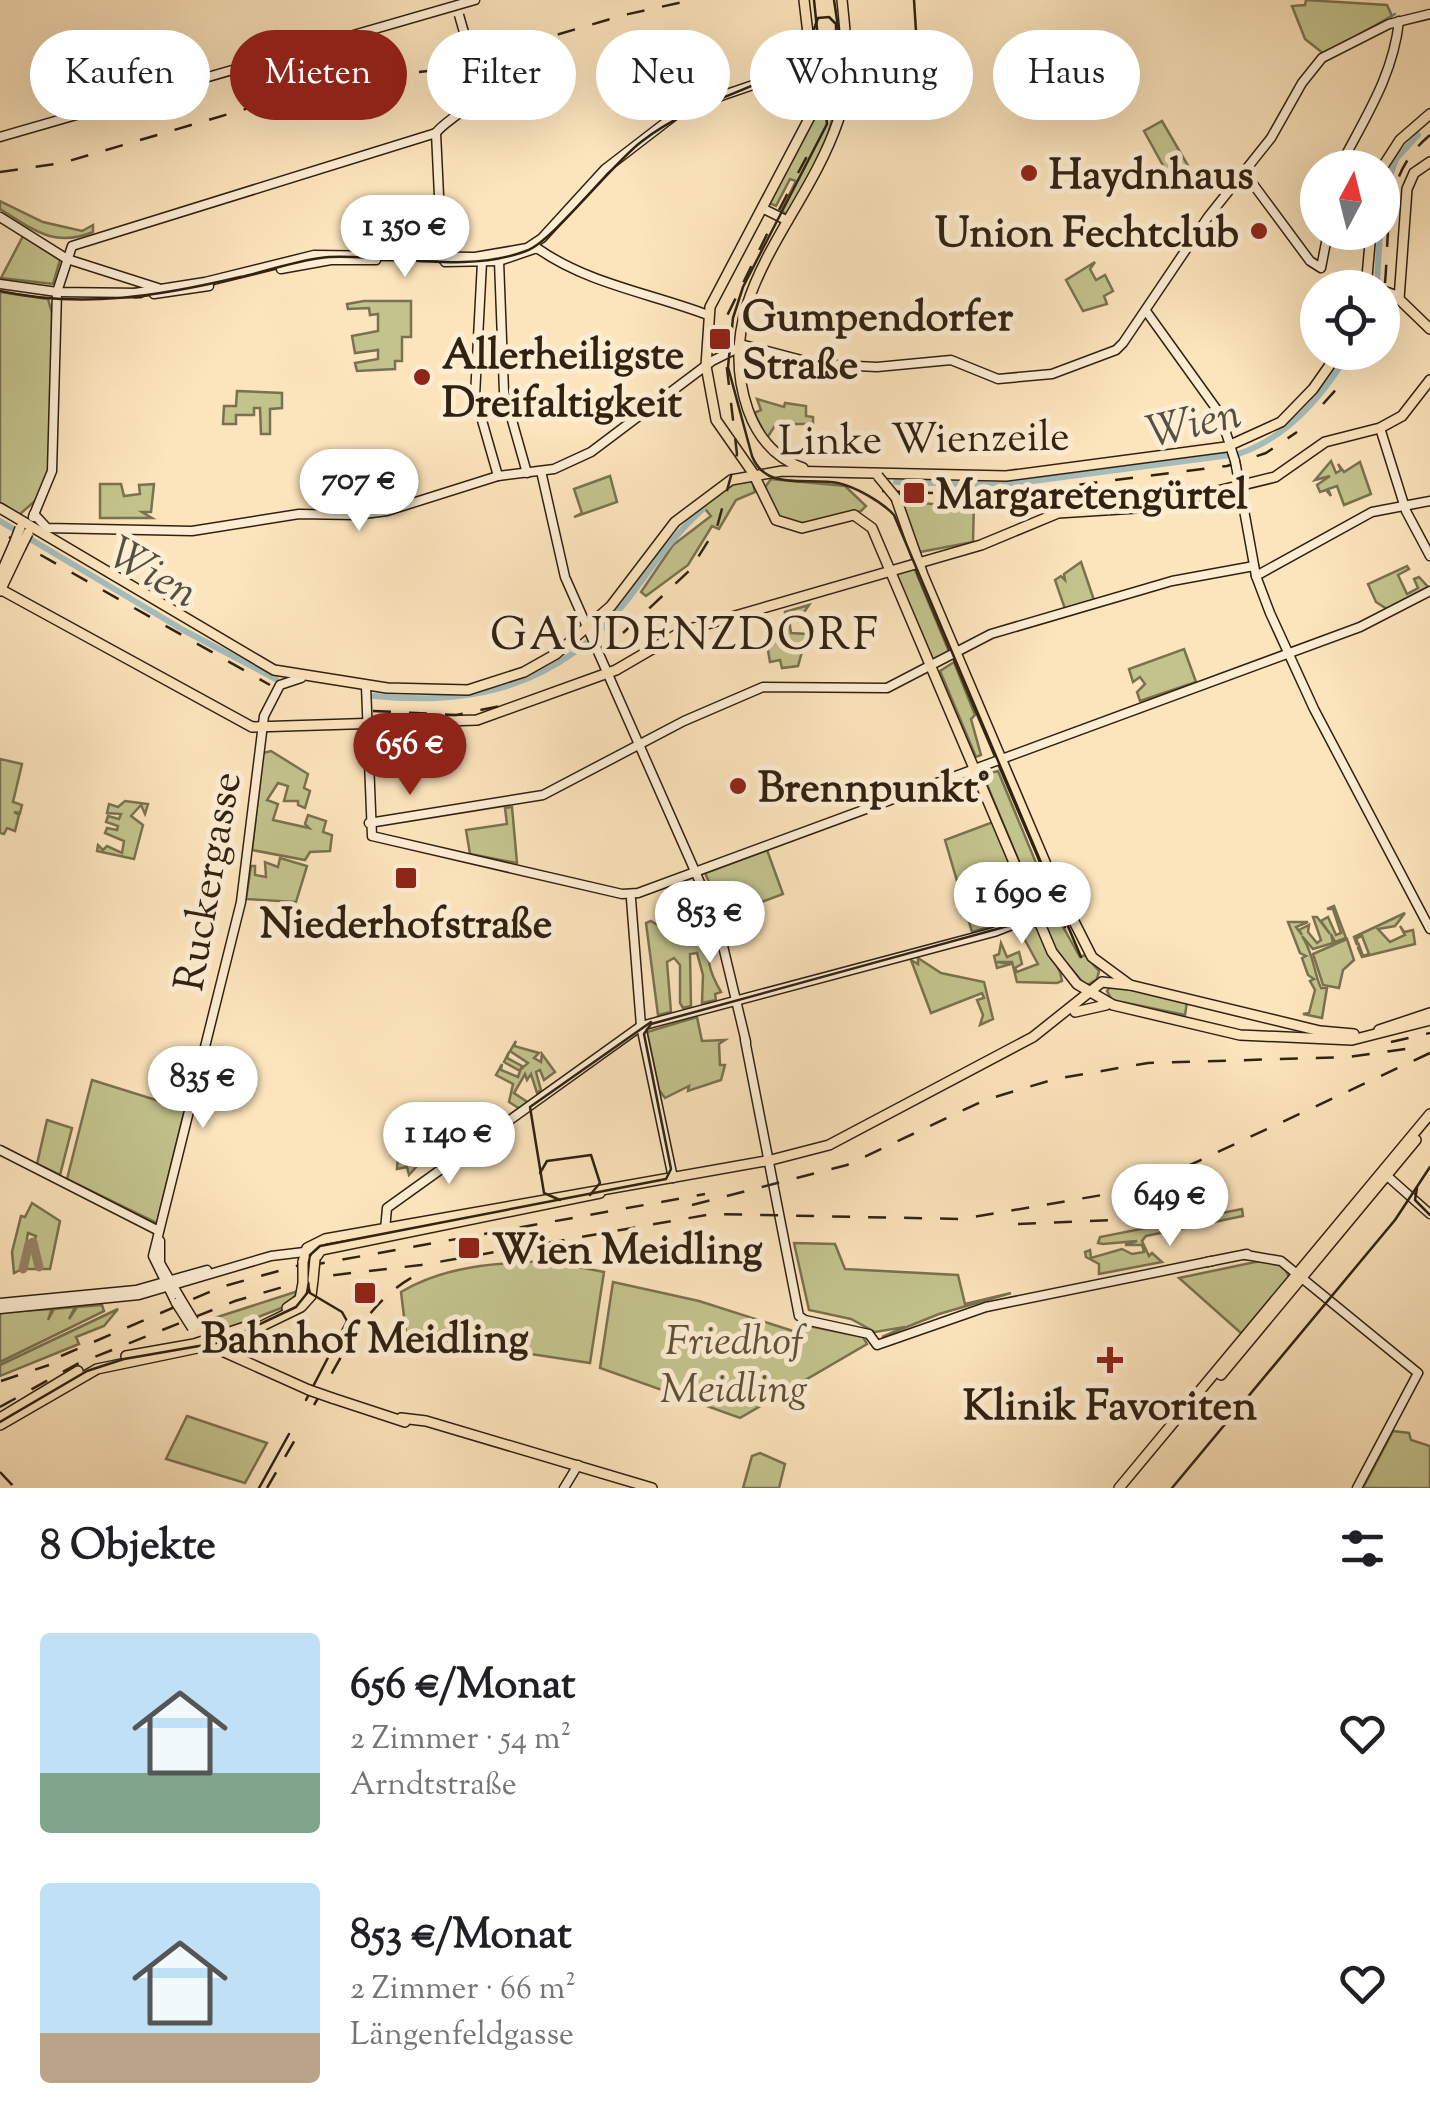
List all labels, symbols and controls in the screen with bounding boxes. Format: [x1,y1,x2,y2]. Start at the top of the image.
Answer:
chip: Kaufen [30,30,210,120]
chip: Mieten [230,30,407,120]
chip: Filter [427,30,576,120]
chip: Neu [596,30,730,120]
chip: Wohnung [750,30,973,120]
chip: Haus [993,30,1140,120]
place label: Haydnhaus [1049,148,1254,208]
north arrow [1300,150,1400,250]
map controls [1300,150,1400,370]
marker: Haydnhaus [1018,162,1040,184]
pin: 1 350 € [313,195,497,280]
text: 1 350 € [363,204,447,250]
place label: Union Fechtclub [935,206,1239,266]
marker: Union Fechtclub [1248,220,1270,242]
button: locate [1300,270,1400,370]
place label: Gumpendorfer Straße [742,290,1013,398]
marker: Gumpendorfer Straße [707,326,733,352]
place label: Allerheiligste Dreifaltigkeit [442,328,684,436]
marker: Allerheiligste Dreifaltigkeit [411,366,433,388]
water label: Wien [1140,384,1248,469]
street label: Linke Wienzeile [778,409,1070,475]
pin: 707 € [289,449,429,534]
text: 707 € [322,458,396,504]
place label: Margaretengürtel [936,468,1248,528]
marker: Margaretengürtel [901,480,927,506]
water label: Wien [94,524,209,628]
district label: GAUDENZDORF [490,606,880,671]
pin: 656 € [340,713,480,798]
text: 656 € [375,722,445,768]
place label: Brennpunkt° [758,761,989,821]
street label: Ruckergasse [162,767,260,996]
marker: Brennpunkt° [727,775,749,797]
pin: 1 690 € [930,862,1114,947]
marker: Niederhofstraße [393,865,419,891]
text: 1 690 € [976,871,1068,917]
pin: 853 € [640,881,780,966]
text: 853 € [677,890,743,936]
place label: Niederhofstraße [260,897,552,957]
pin: 835 € [133,1046,273,1131]
text: 835 € [170,1055,236,1101]
pin: 1 140 € [357,1102,541,1187]
text: 1 140 € [405,1111,493,1157]
pin: 649 € [1100,1164,1240,1249]
text: 649 € [1133,1173,1207,1219]
place label: Wien Meidling [492,1223,763,1283]
marker: Wien Meidling [456,1235,482,1261]
marker: Bahnhof Meidling [352,1280,378,1306]
place label: Bahnhof Meidling [201,1312,529,1372]
park label: Friedhof Meidling [660,1314,808,1422]
marker: Klinik Favoriten [1097,1347,1123,1373]
place label: Klinik Favoriten [963,1379,1257,1439]
text: 8 Objekte [40,1518,216,1578]
icon: filters [1335,1521,1390,1576]
text: 656 €/Monat [350,1657,575,1717]
icon: home [120,1673,240,1793]
icon: heart [1335,1706,1390,1761]
text: 2 Zimmer · 54 m² [350,1717,571,1763]
text: Arndtstraße [350,1763,517,1809]
text: 853 €/Monat [350,1907,572,1967]
icon: home [120,1923,240,2043]
icon: heart [1335,1956,1390,2011]
text: 2 Zimmer · 66 m² [350,1967,576,2013]
text: Längenfeldgasse [350,2013,574,2059]

